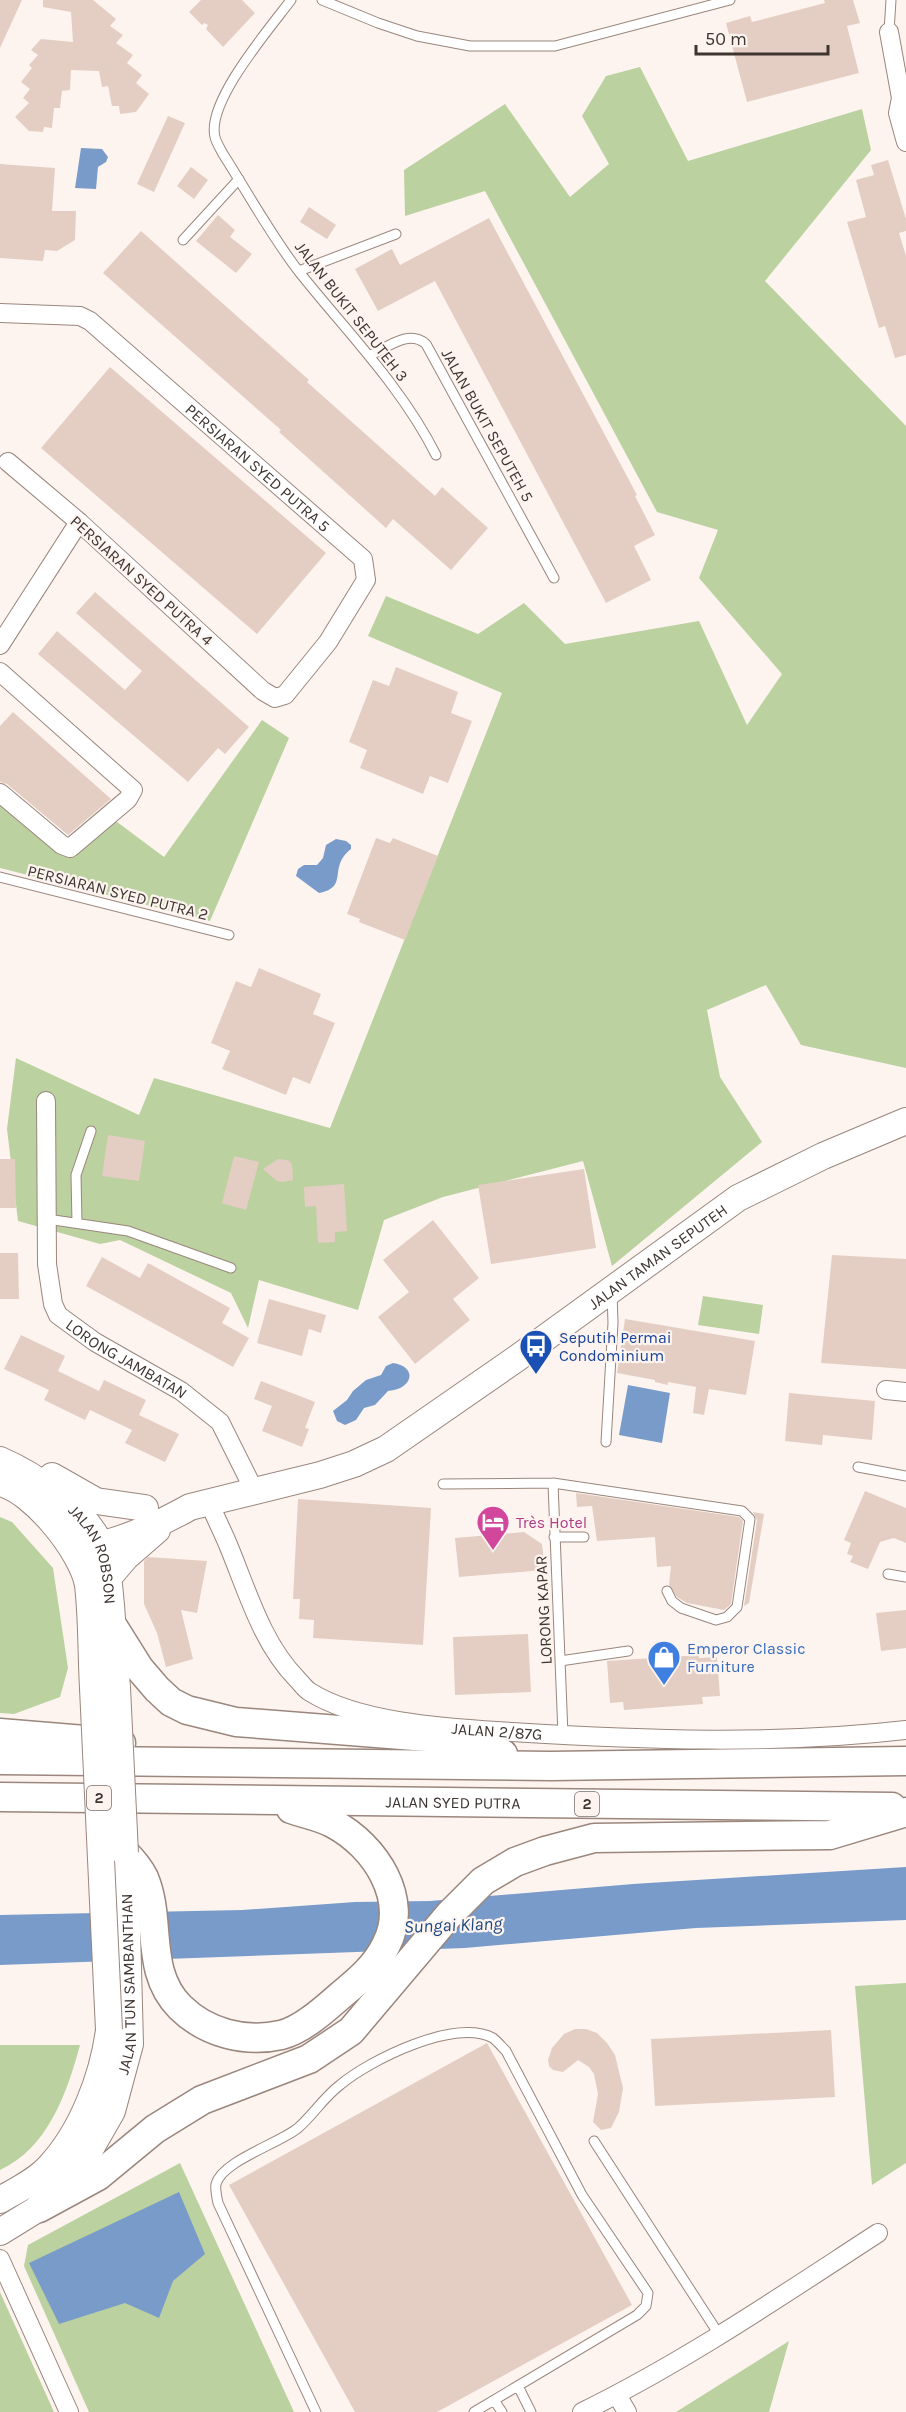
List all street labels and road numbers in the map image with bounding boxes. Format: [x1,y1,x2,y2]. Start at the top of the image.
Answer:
street label: JALAN BUKIT SEPUTEH 3 [291,238,412,385]
street label: JALAN BUKIT SEPUTEH 5 [438,345,538,505]
street label: PERSIARAN SYED PUTRA 5 [181,400,334,536]
street label: PERSIARAN SYED PUTRA 4 [67,511,217,649]
street label: PERSIARAN SYED PUTRA 2 [26,861,210,924]
street label: JALAN TAMAN SEPUTEH [585,1200,731,1313]
street label: LORONG JAMBATAN [62,1315,191,1402]
street label: JALAN ROBSON [65,1500,120,1605]
street label: LORONG KAPAR [531,1555,556,1665]
street label: JALAN 2/87G [451,1719,543,1744]
road number: 2 [87,1786,111,1810]
street label: JALAN SYED PUTRA [385,1792,521,1813]
road number: 2 [575,1792,599,1816]
street label: JALAN TUN SAMBANTHAN [113,1893,140,2077]

